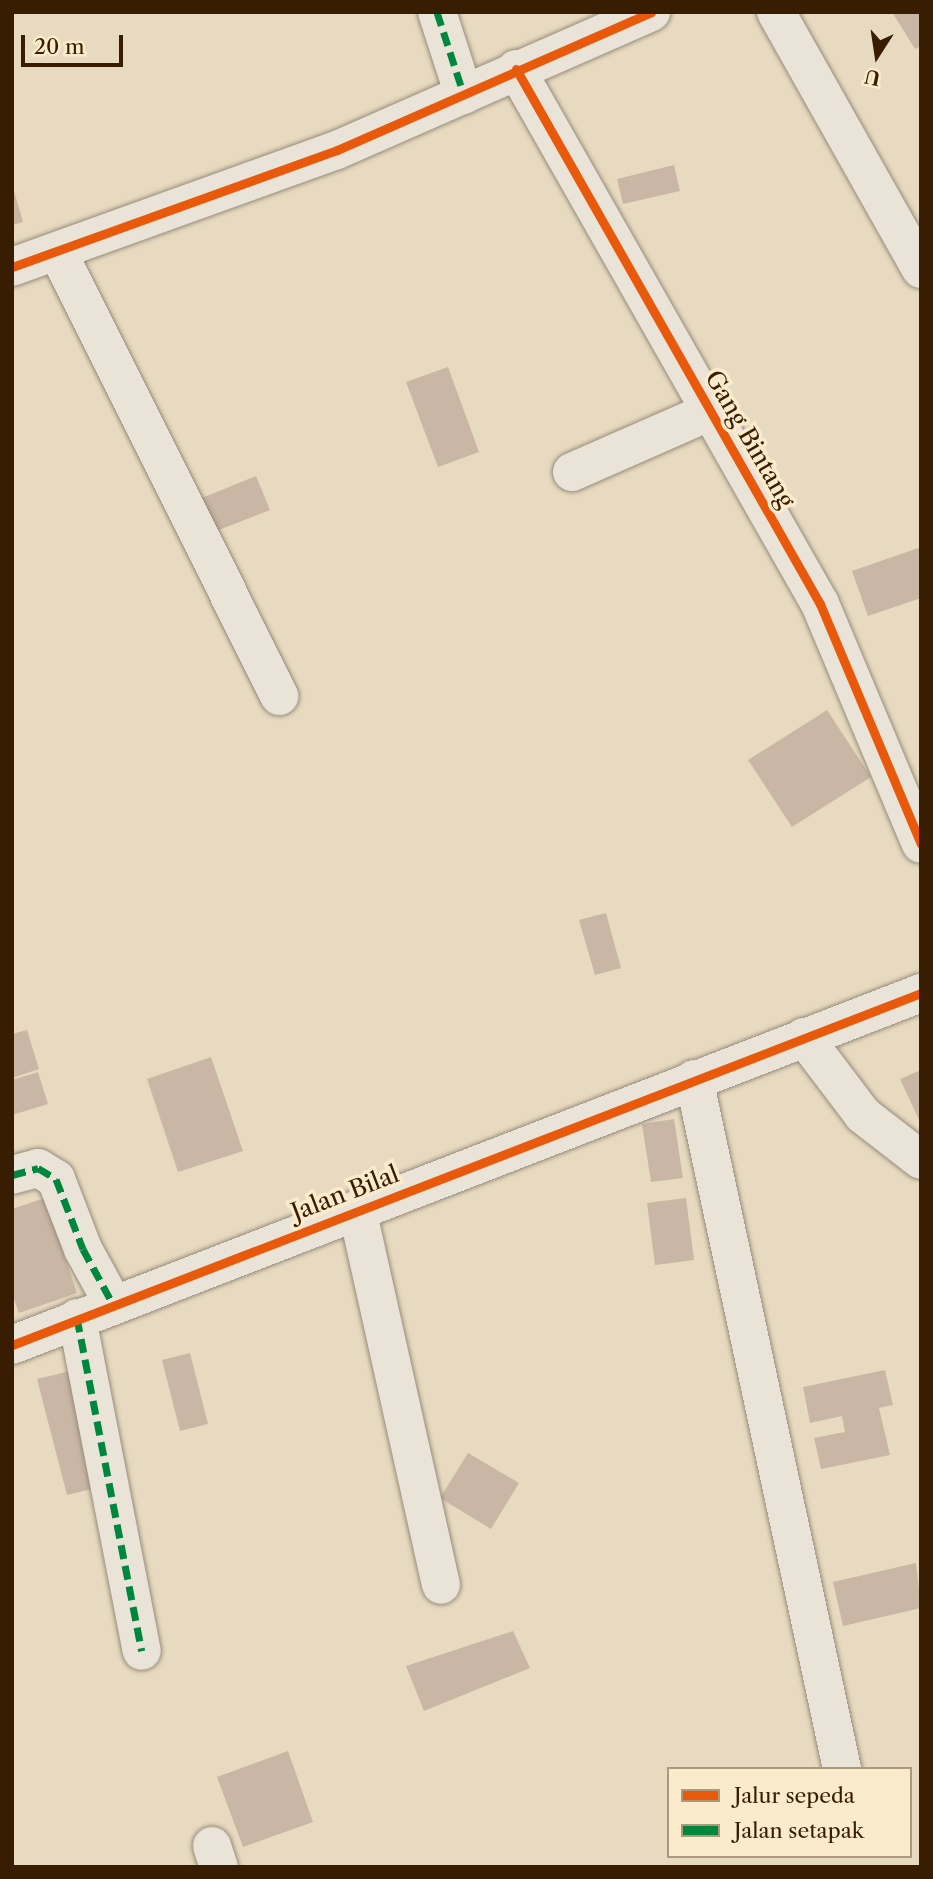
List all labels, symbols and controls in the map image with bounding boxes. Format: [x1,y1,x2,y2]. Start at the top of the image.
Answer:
scale bar [24,21,126,65]
north arrow [842,21,912,91]
text: 20 m [34,34,85,59]
text: U [863,64,882,90]
street label: Gang Bintang [699,365,801,513]
street label: Jalan Bilal [287,1159,403,1227]
legend [667,1767,912,1858]
text: Jalur sepeda [734,1783,855,1808]
text: Jalan setapak [734,1818,864,1843]

